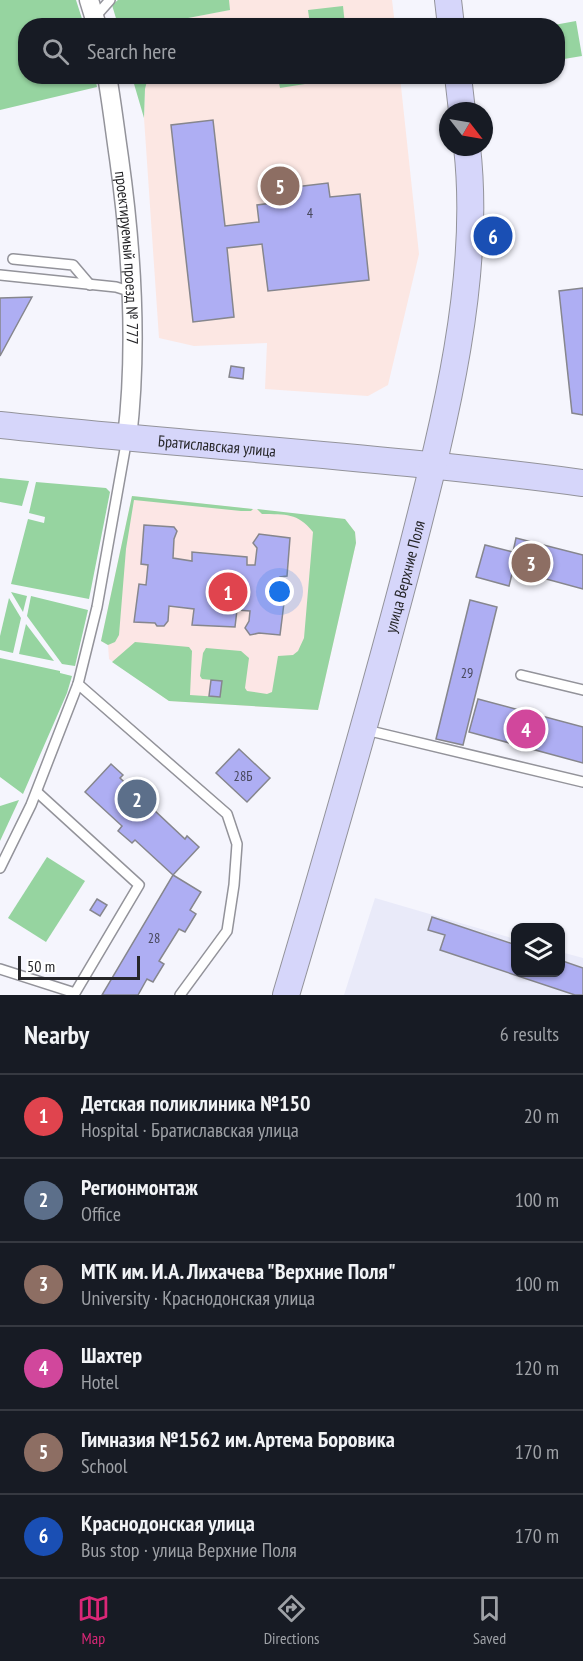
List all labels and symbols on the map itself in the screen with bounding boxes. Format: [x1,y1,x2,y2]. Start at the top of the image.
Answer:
north arrow [439,102,493,156]
pin: 5 [260,164,300,208]
street label: проектируемый проезд № 777 [111,170,143,345]
house number: 4 [307,204,314,222]
pin: 6 [474,214,512,258]
street label: Братиславская улица [157,430,277,461]
street label: улица Верхние Поля [380,518,429,635]
pin: 3 [512,540,550,586]
pin: 1 [208,570,248,614]
your location [265,577,294,606]
house number: 29 [461,664,473,682]
pin: 4 [506,706,546,752]
house number: 28Б [234,767,252,785]
pin: 2 [118,776,156,822]
house number: 28 [148,929,160,947]
scale bar [18,953,140,980]

